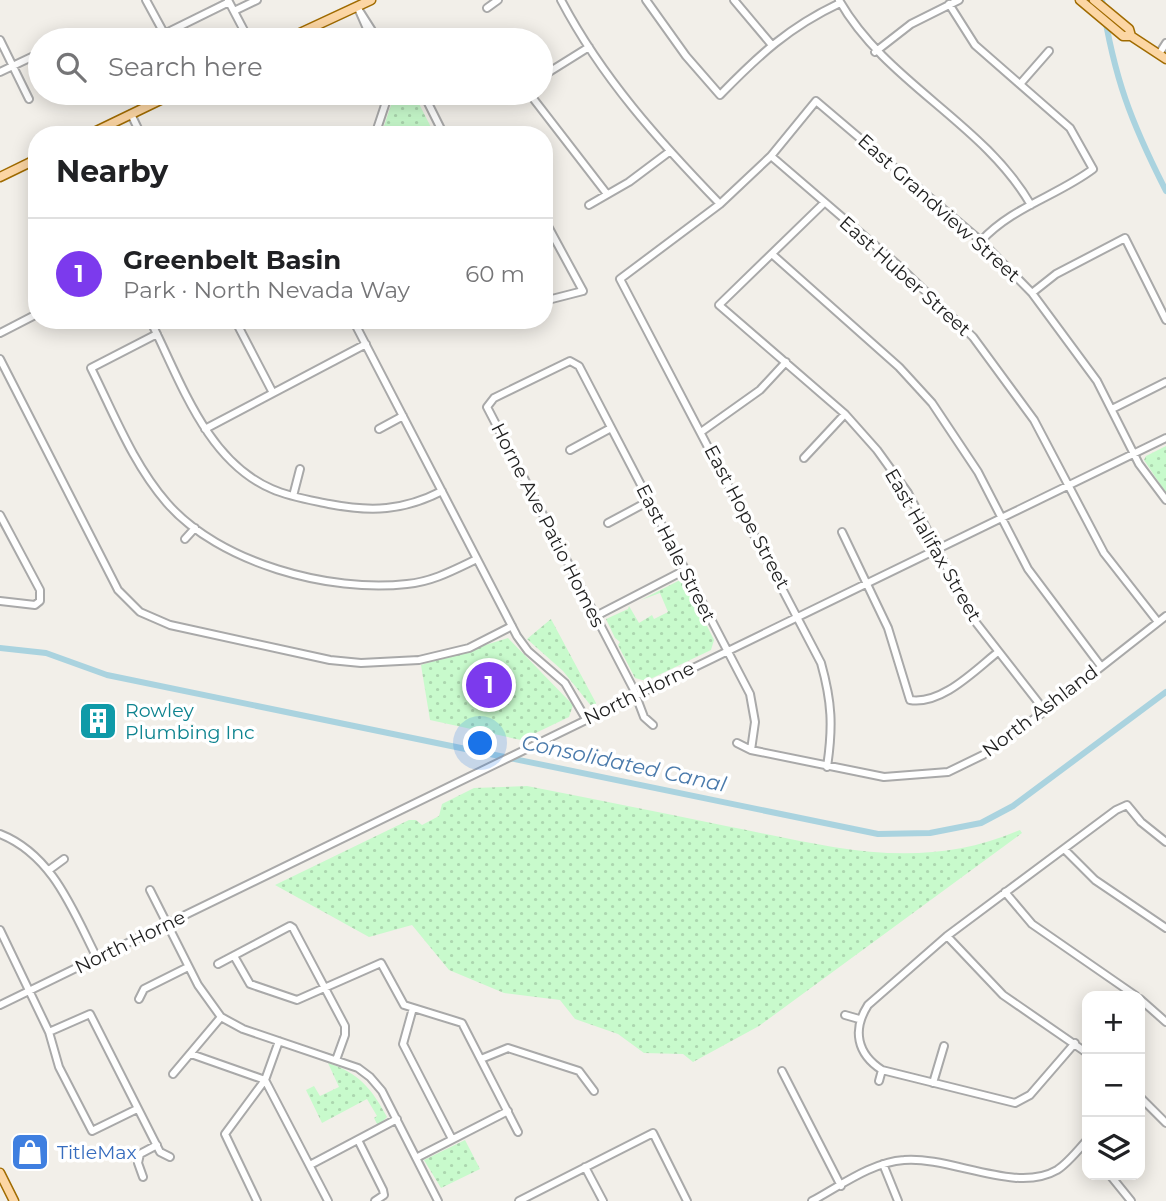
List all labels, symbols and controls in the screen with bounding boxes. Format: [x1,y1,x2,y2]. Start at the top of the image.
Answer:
search box [28,28,553,105]
icon: search [52,48,90,86]
text: Search here [108,51,263,83]
street label: East Grandview Street [853,129,1025,287]
text: Nearby [56,153,168,190]
street label: East Huber Street [835,211,975,341]
text: Greenbelt Basin [123,244,341,276]
text: 1 [74,260,84,288]
text: 60 m [465,260,525,288]
text: Park · North Nevada Way [123,276,410,304]
street label: Horne Ave Patio Homes [486,419,610,631]
street label: East Hope Street [699,441,795,593]
street label: East Halifax Street [880,464,986,626]
street label: East Hale Street [631,480,721,626]
street label: North Horne [580,656,698,730]
pin: 1 [466,659,512,711]
street label: North Ashland [978,660,1102,762]
place label: Rowley Plumbing Inc [125,699,255,744]
building icon: Rowley Plumbing Inc [77,700,119,742]
your location [463,726,497,760]
water label: Consolidated Canal [519,729,729,797]
street label: North Horne [71,905,189,979]
map controls [1082,991,1145,1180]
button: + [1082,991,1145,1054]
button: − [1082,1054,1145,1117]
button: layers [1082,1117,1145,1180]
shop icon: TitleMax [9,1131,51,1173]
place label: TitleMax [57,1141,137,1164]

